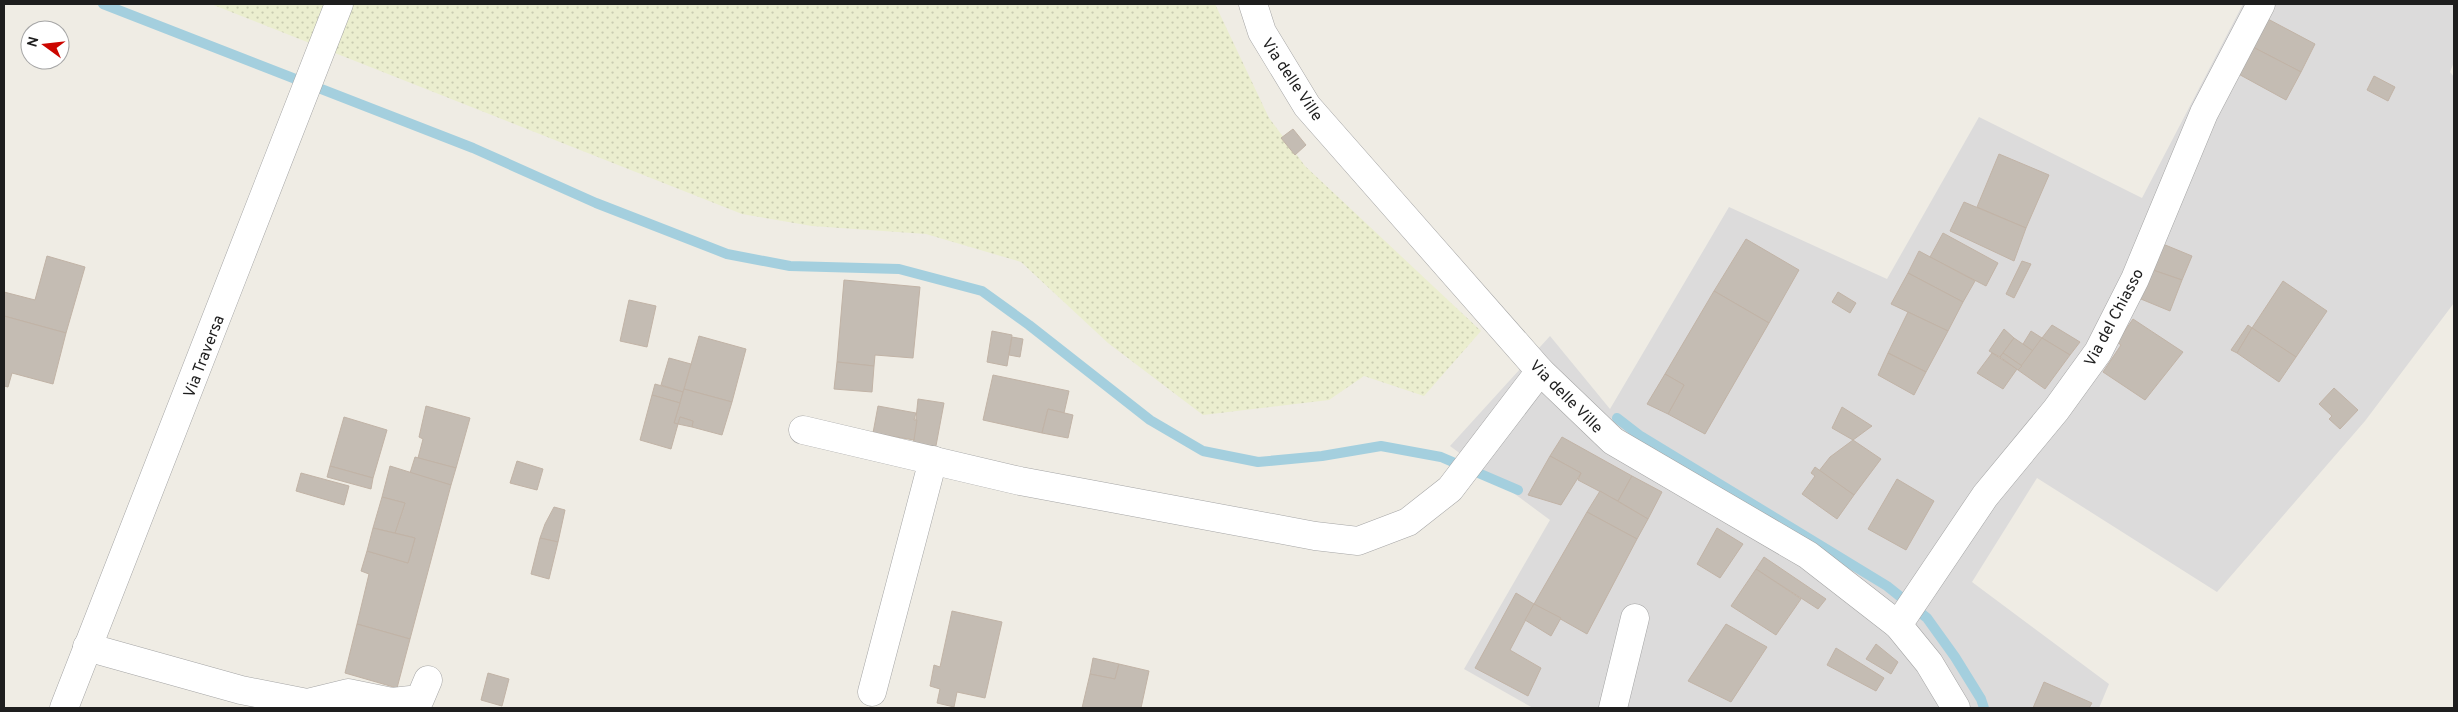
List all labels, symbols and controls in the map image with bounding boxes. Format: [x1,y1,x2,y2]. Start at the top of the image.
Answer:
north arrow [20,20,70,70]
text: N [24,35,43,49]
street label: Via delle Ville [1256,35,1326,125]
street label: Via del Chiasso [2081,266,2149,370]
street label: Via Traversa [180,313,230,401]
street label: Via delle Ville [1525,356,1607,438]

